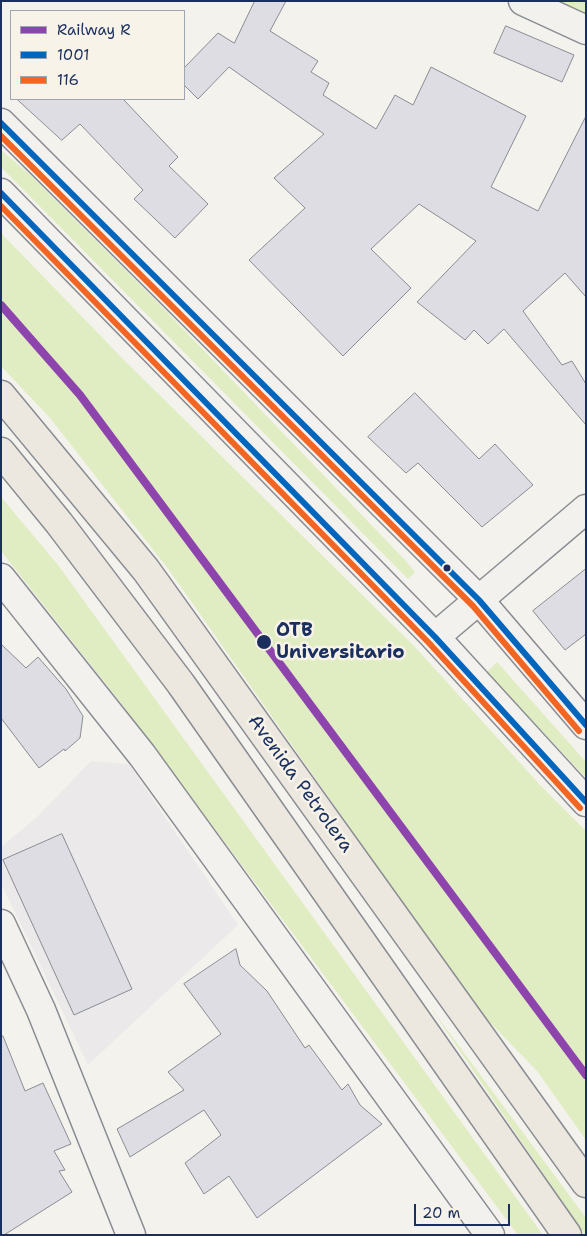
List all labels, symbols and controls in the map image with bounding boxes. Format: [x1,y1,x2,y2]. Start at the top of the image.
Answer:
legend [10,10,185,100]
text: Railway R [57,20,131,40]
text: 1001 [57,45,90,65]
text: 116 [57,70,79,90]
unlabelled marker [442,563,452,573]
place label: OTB Universitario [276,620,405,664]
marker: OTB Universitario [255,633,273,651]
street label: Avenida Petrolera [242,711,358,857]
scale bar [417,1194,513,1226]
text: 20 m [422,1203,461,1223]

